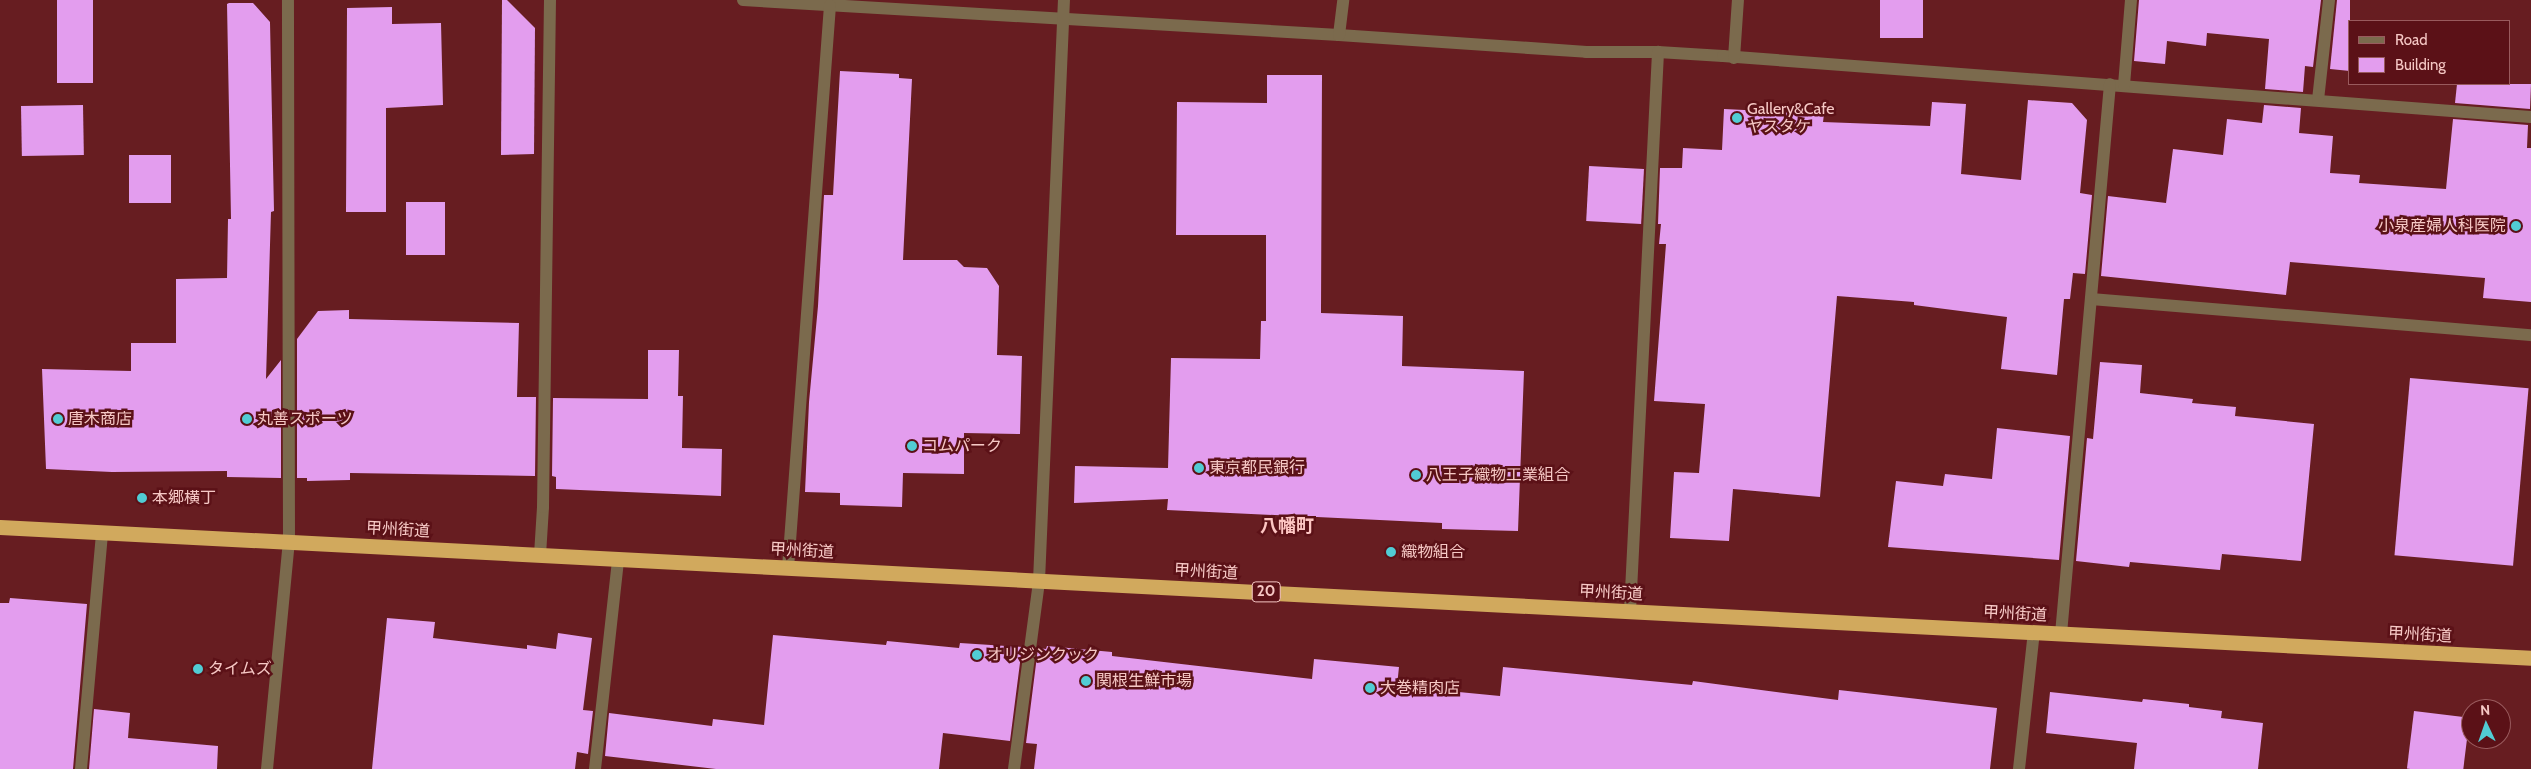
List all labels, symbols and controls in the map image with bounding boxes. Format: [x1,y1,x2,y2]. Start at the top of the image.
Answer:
legend [2348,20,2511,85]
text: Road [2395,31,2428,49]
text: Building [2395,56,2446,74]
place label: Gallery&Cafe ヤスタケ [1747,99,1835,137]
marker: Gallery&Cafe ヤスタケ [1731,112,1743,124]
place label: 小泉産婦人科医院 [2378,216,2506,236]
marker: 小泉産婦人科医院 [2510,220,2522,232]
place label: 唐木商店 [68,409,132,429]
place label: 丸善スポーツ [257,409,353,429]
marker: 唐木商店 [52,413,64,425]
marker: 丸善スポーツ [241,413,253,425]
place label: コムパーク [922,436,1002,456]
marker: コムパーク [906,440,918,452]
place label: 東京都民銀行 [1209,458,1305,478]
marker: 東京都民銀行 [1193,462,1205,474]
place label: 八王子織物工業組合 [1426,465,1570,485]
marker: 八王子織物工業組合 [1410,469,1422,481]
place label: 本郷横丁 [152,488,216,508]
marker: 本郷横丁 [136,492,148,504]
district label: 八幡町 [1260,515,1314,537]
street label: 甲州街道 [366,519,430,541]
street label: 甲州街道 [770,540,834,562]
place label: 織物組合 [1401,542,1465,562]
marker: 織物組合 [1385,546,1397,558]
street label: 甲州街道 [1174,561,1238,583]
road number: 20 [1251,580,1281,604]
street label: 甲州街道 [1579,582,1643,604]
street label: 甲州街道 [1983,603,2047,625]
street label: 甲州街道 [2388,624,2452,646]
place label: オリジンクック [987,645,1099,665]
marker: オリジンクック [971,649,983,661]
place label: タイムズ [208,659,272,679]
marker: タイムズ [192,663,204,675]
place label: 関根生鮮市場 [1096,671,1192,691]
marker: 関根生鮮市場 [1080,675,1092,687]
place label: 大巻精肉店 [1380,678,1460,698]
marker: 大巻精肉店 [1364,682,1376,694]
north arrow [2461,699,2511,749]
text: N [2480,701,2491,719]

